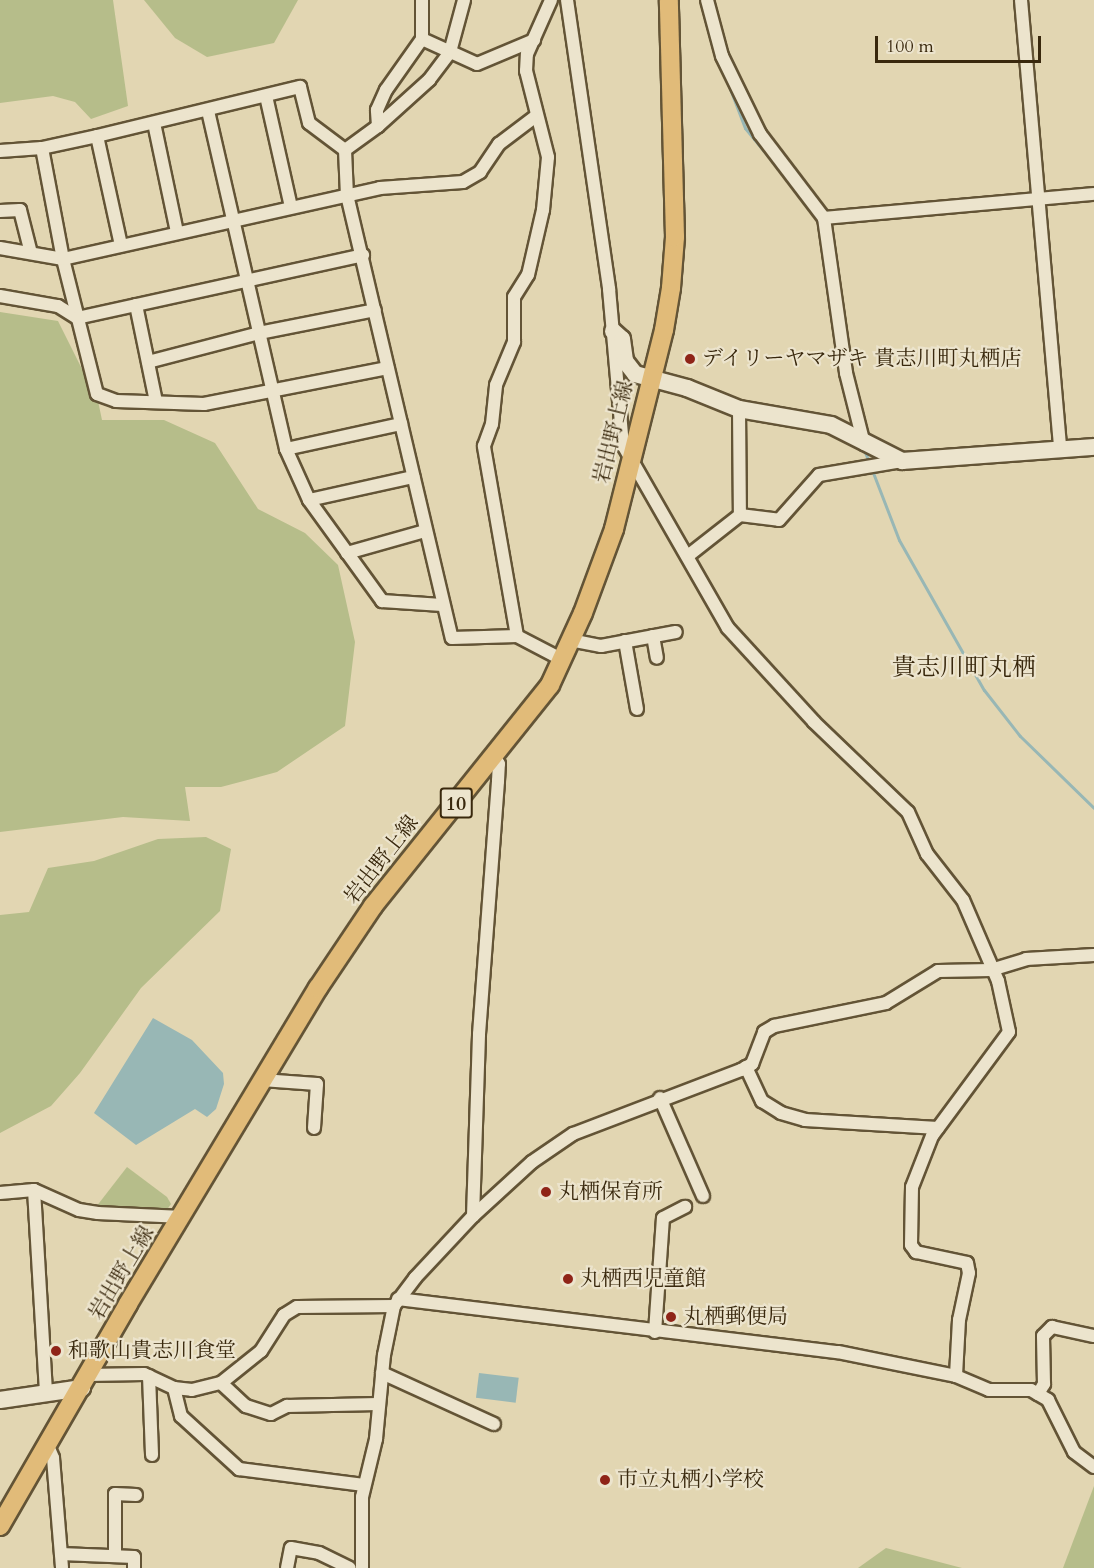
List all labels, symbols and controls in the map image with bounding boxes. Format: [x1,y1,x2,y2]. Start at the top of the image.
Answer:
scale bar [878,24,1044,62]
text: 100 m [886,34,934,59]
place label: デイリーヤマザキ 貴志川町丸栖店 [702,346,1023,372]
marker: デイリーヤマザキ 貴志川町丸栖店 [683,352,697,366]
street label: 岩出野上線 [589,378,639,486]
district label: 貴志川町丸栖 [892,654,1036,682]
road number: 10 [440,786,472,820]
street label: 岩出野上線 [340,811,424,909]
place label: 丸栖保育所 [558,1179,663,1205]
marker: 丸栖保育所 [539,1185,553,1199]
street label: 岩出野上線 [84,1222,160,1324]
place label: 丸栖西児童館 [580,1266,706,1292]
marker: 丸栖西児童館 [561,1272,575,1286]
place label: 丸栖郵便局 [683,1304,788,1330]
marker: 丸栖郵便局 [664,1310,678,1324]
place label: 和歌山貴志川食堂 [68,1338,236,1364]
marker: 和歌山貴志川食堂 [49,1344,63,1358]
place label: 市立丸栖小学校 [617,1467,764,1493]
marker: 市立丸栖小学校 [598,1473,612,1487]

